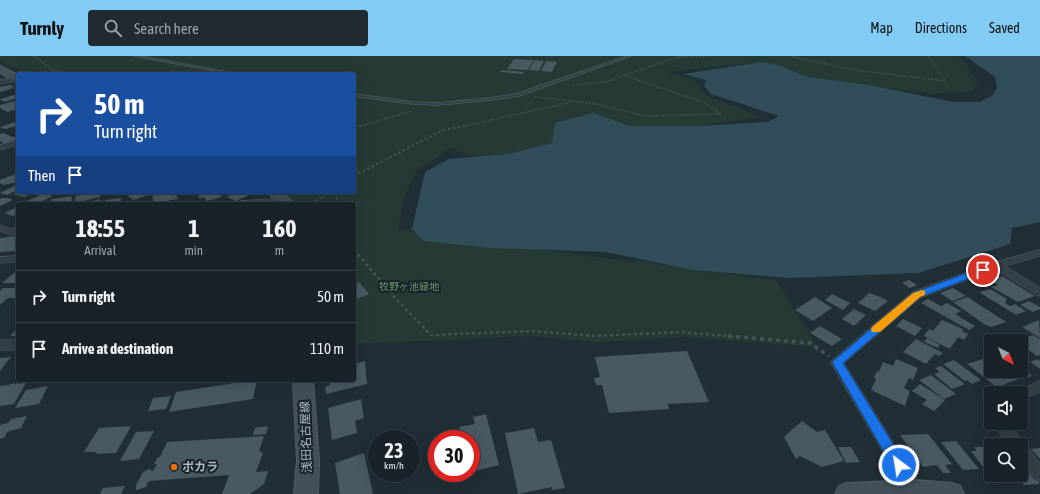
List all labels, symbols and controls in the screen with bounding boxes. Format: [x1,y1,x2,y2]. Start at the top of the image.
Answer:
search box [88,10,368,46]
text: Turnly [20,17,64,39]
icon: search [102,17,124,39]
text: Search here [134,20,199,37]
text: Map [870,20,893,36]
text: Directions [915,20,967,36]
text: Saved [989,20,1020,36]
icon: right [28,88,80,140]
text: 50 m [94,88,144,120]
text: Turn right [94,121,157,142]
icon: arrive [64,164,86,186]
text: Then [28,167,56,184]
text: 18:55 [76,215,125,242]
text: 1 [188,215,199,242]
text: 160 [263,215,296,242]
text: Arrival [84,243,116,258]
text: min [184,243,203,258]
text: m [275,243,284,258]
pin [966,253,1000,287]
icon: arrive [972,259,994,281]
park label: 牧野ヶ池緑地 [379,281,440,292]
icon: right [28,286,50,308]
text: Turn right [62,288,115,305]
text: 50 m [317,288,344,305]
north arrow [984,334,1028,378]
map controls [984,334,1028,482]
icon: arrive [28,338,50,360]
text: Arrive at destination [62,340,173,357]
text: 110 m [310,340,344,357]
button: sound [984,386,1028,430]
street label: 浅田名古屋線 [298,401,314,473]
speed limit sign: 30 [428,430,480,482]
button: search [984,438,1028,482]
text: 23 [385,439,403,462]
position arrow [878,444,920,486]
place label: ポカラ [182,460,218,474]
text: km/h [384,460,404,471]
marker: ポカラ [169,462,179,472]

